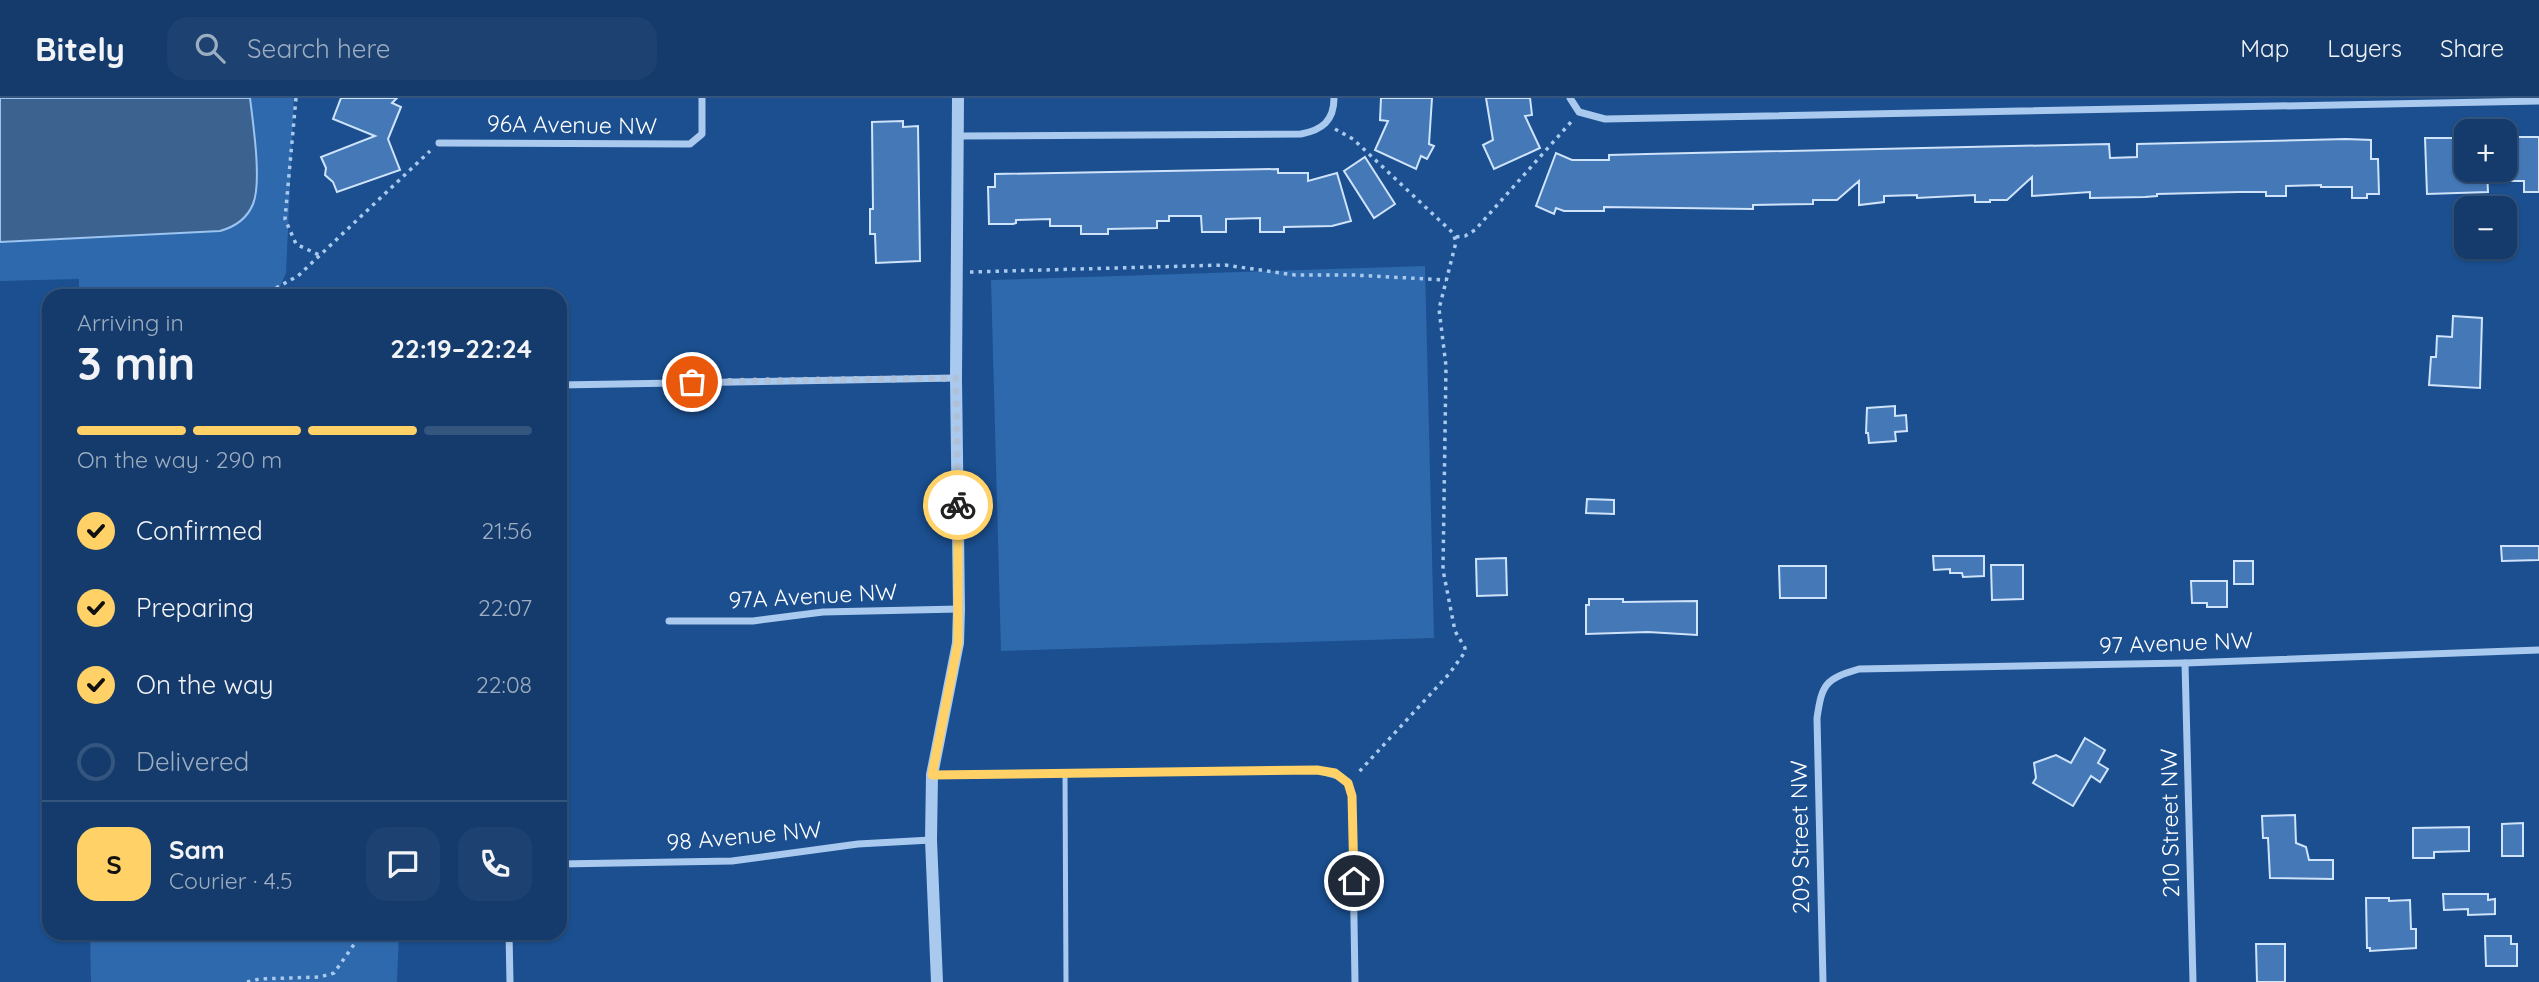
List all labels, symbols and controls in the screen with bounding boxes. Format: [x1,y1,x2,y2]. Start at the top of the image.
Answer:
search box [167,17,657,80]
text: Bitely [35,28,125,69]
icon: search [191,29,229,67]
text: Search here [247,32,391,65]
text: Map [2240,33,2289,63]
text: Layers [2327,33,2402,63]
text: Share [2440,33,2504,63]
street label: 96A Avenue NW [487,109,657,140]
map controls [2454,119,2517,259]
button: + [2454,119,2517,182]
button: − [2454,196,2517,259]
text: Arriving in [77,308,184,337]
text: 22:19–22:24 [390,332,532,365]
text: 3 min [77,334,195,392]
pin [662,352,722,412]
icon: bag [673,363,711,401]
text: On the way · 290 m [77,445,282,474]
courier [923,470,993,540]
icon: bike [939,486,977,524]
icon: check [77,512,115,550]
text: Confirmed [136,514,263,547]
text: 21:56 [482,516,532,545]
street label: 97A Avenue NW [728,577,898,614]
icon: check [77,589,115,627]
text: Preparing [136,591,254,624]
text: 22:07 [478,593,532,622]
street label: 97 Avenue NW [2098,625,2254,660]
icon: check [77,666,115,704]
text: On the way [136,668,274,701]
text: 22:08 [476,670,532,699]
text: Delivered [136,745,249,778]
street label: 210 Street NW [2154,748,2185,898]
street label: 209 Street NW [1784,760,1815,914]
street label: 98 Avenue NW [665,814,823,857]
button: chat [366,827,440,901]
button: phone [458,827,532,901]
text: Sam [169,833,225,866]
text: S [106,848,122,881]
pin [1324,851,1384,911]
icon: home [1335,862,1373,900]
text: Courier · 4.5 [169,866,293,895]

